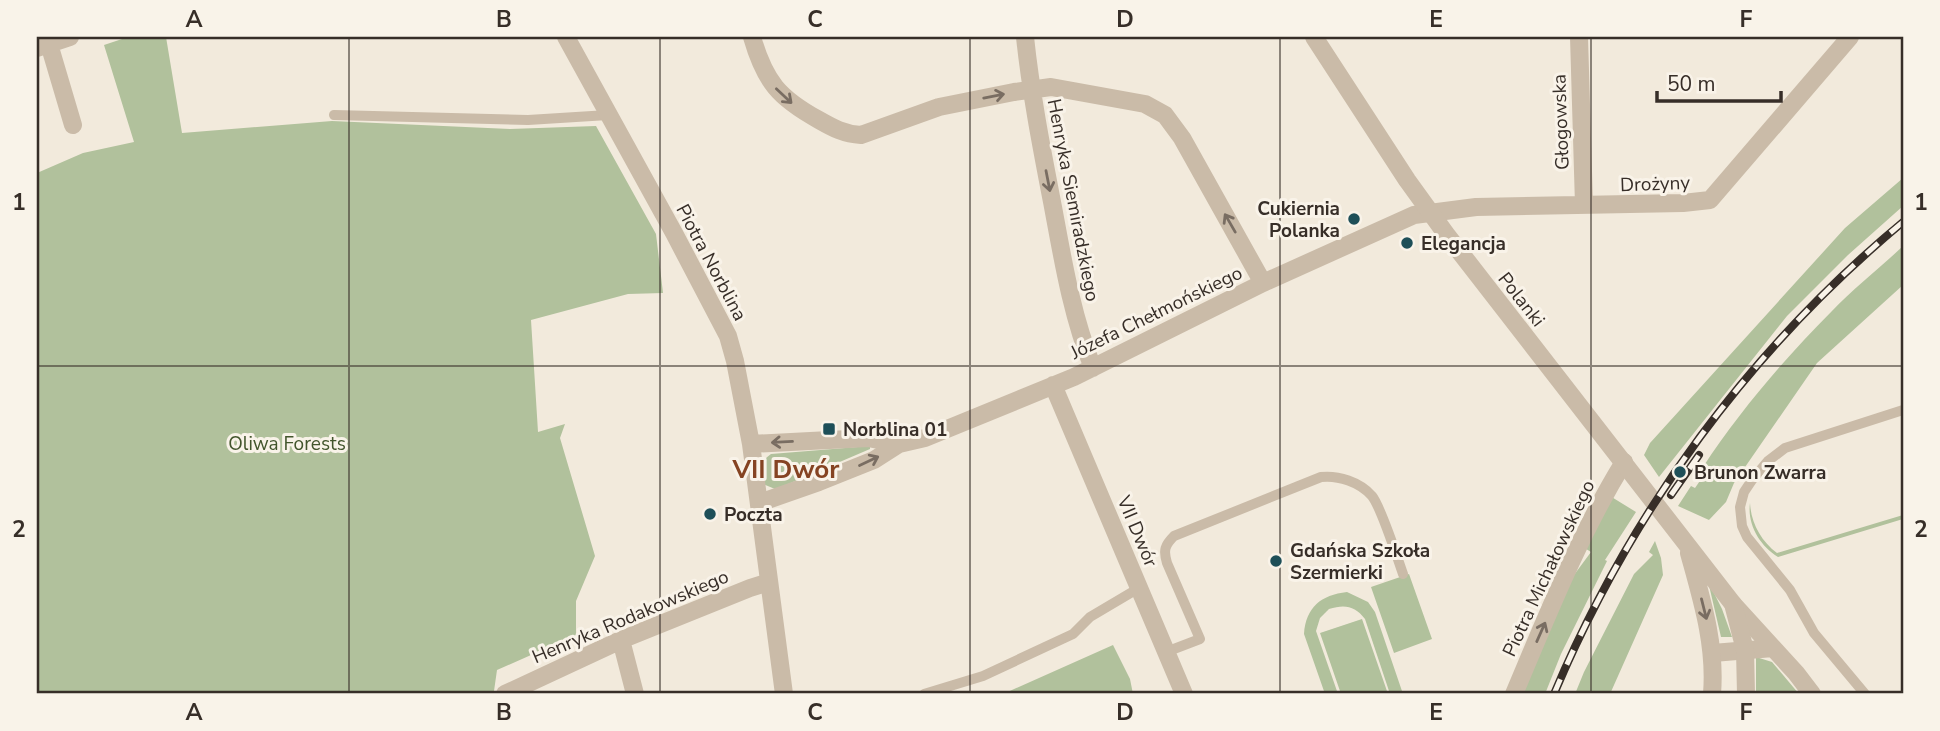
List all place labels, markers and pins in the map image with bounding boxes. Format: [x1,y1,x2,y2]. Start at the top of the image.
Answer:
place label: Cukiernia Polanka [1257,196,1340,244]
marker: Cukiernia Polanka [1346,211,1362,227]
place label: Elegancja [1421,231,1506,257]
marker: Elegancja [1399,235,1415,251]
place label: Norblina 01 [843,417,947,443]
marker: Norblina 01 [821,421,837,437]
place label: Brunon Zwarra [1694,460,1826,486]
marker: Brunon Zwarra [1672,464,1688,480]
place label: Poczta [724,502,783,528]
marker: Poczta [702,506,718,522]
place label: Gdańska Szkoła Szermierki [1290,538,1430,586]
marker: Gdańska Szkoła Szermierki [1268,553,1284,569]

